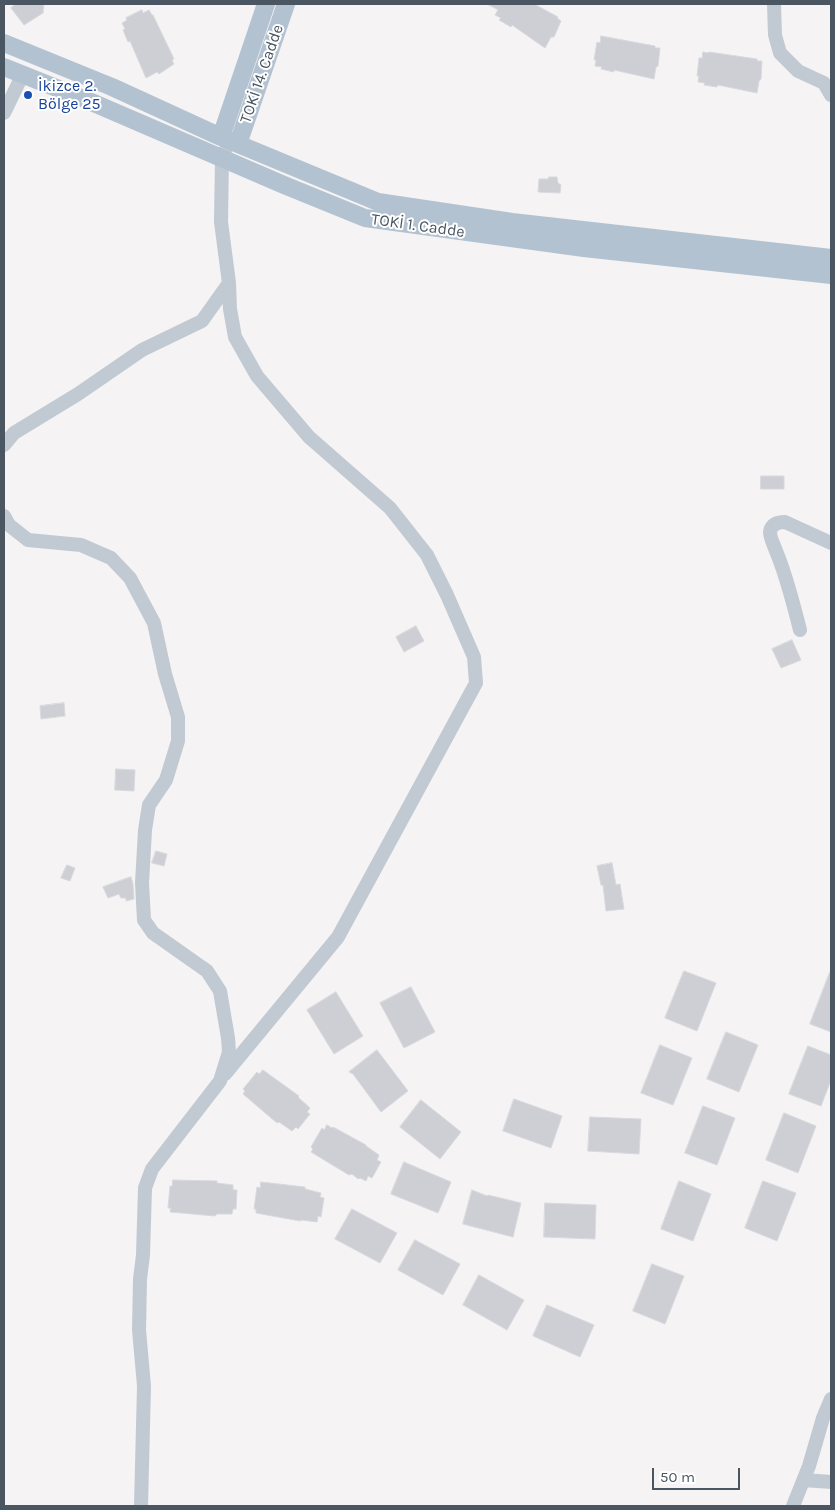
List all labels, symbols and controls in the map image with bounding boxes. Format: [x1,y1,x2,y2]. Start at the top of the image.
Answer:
street label: TOKİ 14. Cadde [236,22,288,126]
place label: İkizce 2. Bölge 25 [38,76,101,114]
marker: İkizce 2. Bölge 25 [22,89,34,101]
street label: TOKİ 1. Cadde [370,210,466,242]
scale bar [655,1458,742,1490]
text: 50 m [660,1468,695,1486]

